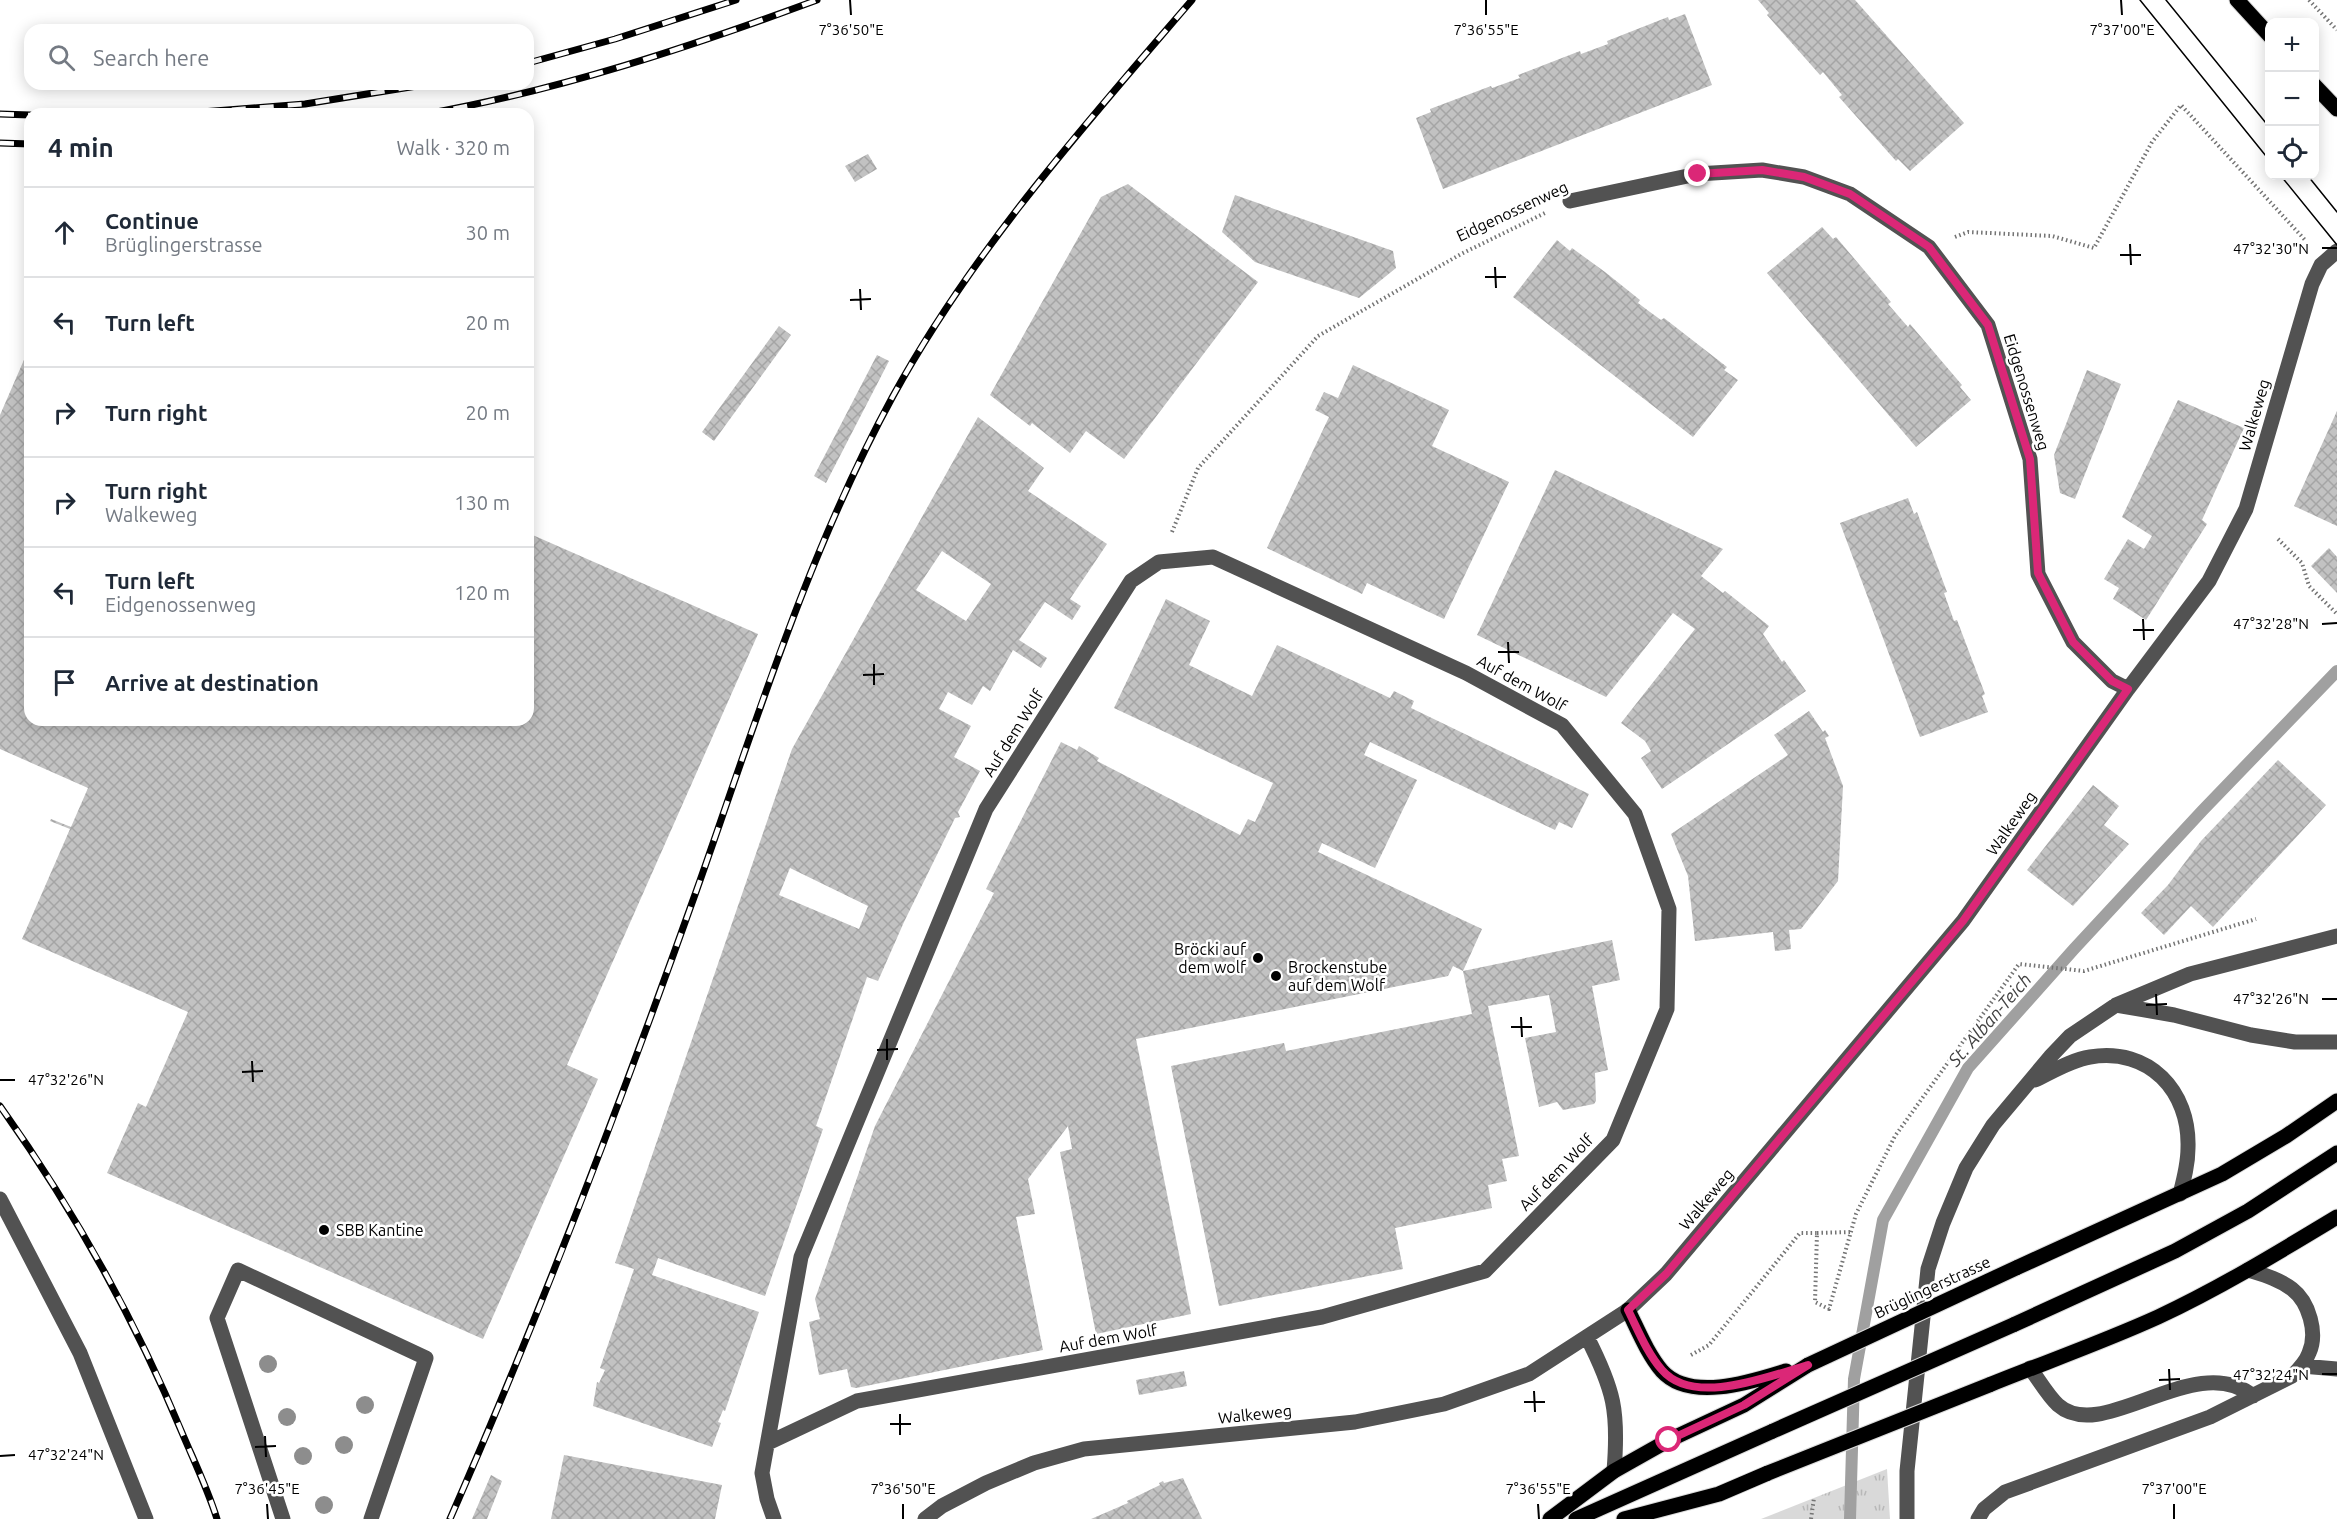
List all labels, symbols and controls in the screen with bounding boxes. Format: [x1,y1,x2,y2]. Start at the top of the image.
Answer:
map controls [2265,18,2319,180]
button: + [2265,18,2319,72]
text: 7°36'50"E [818,21,884,38]
text: 7°36'55"E [1453,21,1519,38]
text: 7°37'00"E [2089,21,2155,38]
search box [24,24,534,90]
icon: search [45,41,78,74]
text: Search here [93,45,209,70]
button: − [2265,72,2319,126]
button: locate [2265,126,2319,180]
text: 4 min [48,133,114,162]
text: Walk · 320 m [397,136,510,159]
route end [1684,160,1710,186]
street label: Eidgenossenweg [1453,177,1571,245]
text: Continue [105,208,199,233]
icon: ahead [48,216,81,249]
text: 30 m [466,221,510,244]
text: Brüglingerstrasse [105,233,263,256]
text: 47°32'30"N [2233,240,2309,257]
icon: left [48,306,81,339]
text: Turn left [105,310,195,335]
text: 20 m [466,311,510,334]
street label: Eidgenossenweg [2001,331,2053,453]
street label: Walkeweg [2235,377,2273,453]
icon: right [48,396,81,429]
text: Turn right [105,400,207,425]
text: 20 m [466,401,510,424]
text: Turn right [105,478,207,503]
icon: right [48,486,81,519]
text: 130 m [454,491,510,514]
text: Walkeweg [105,503,197,526]
text: Turn left [105,568,195,593]
icon: left [48,576,81,609]
text: 120 m [454,581,510,604]
text: Eidgenossenweg [105,593,256,616]
text: 47°32'28"N [2233,615,2309,632]
street label: Auf dem Wolf [1474,651,1571,715]
icon: arrive [48,666,81,699]
text: Arrive at destination [105,670,319,695]
street label: Auf dem Wolf [979,685,1047,780]
street label: Walkeweg [1982,788,2040,858]
place label: Bröcki auf dem wolf [1174,940,1247,976]
marker: Bröcki auf dem wolf [1251,951,1265,965]
place label: Brockenstube auf dem Wolf [1288,958,1387,994]
marker: Brockenstube auf dem Wolf [1269,969,1283,983]
water label: St. Alban-Teich [1943,969,2035,1070]
text: 47°32'26"N [2233,990,2309,1007]
text: 47°32'26"N [28,1071,104,1088]
street label: Auf dem Wolf [1515,1129,1598,1214]
street label: Walkeweg [1675,1165,1737,1233]
place label: SBB Kantine [336,1221,424,1239]
marker: SBB Kantine [317,1223,331,1237]
street label: Brüglingerstrasse [1871,1252,1993,1322]
street label: Auf dem Wolf [1058,1320,1159,1355]
text: 47°32'24"N [2233,1366,2309,1383]
street label: Walkeweg [1217,1401,1293,1427]
route start [1655,1426,1681,1452]
text: 47°32'24"N [28,1446,104,1463]
text: 7°36'45"E [234,1480,300,1497]
text: 7°36'50"E [870,1480,936,1497]
text: 7°36'55"E [1505,1480,1571,1497]
text: 7°37'00"E [2141,1480,2207,1497]

